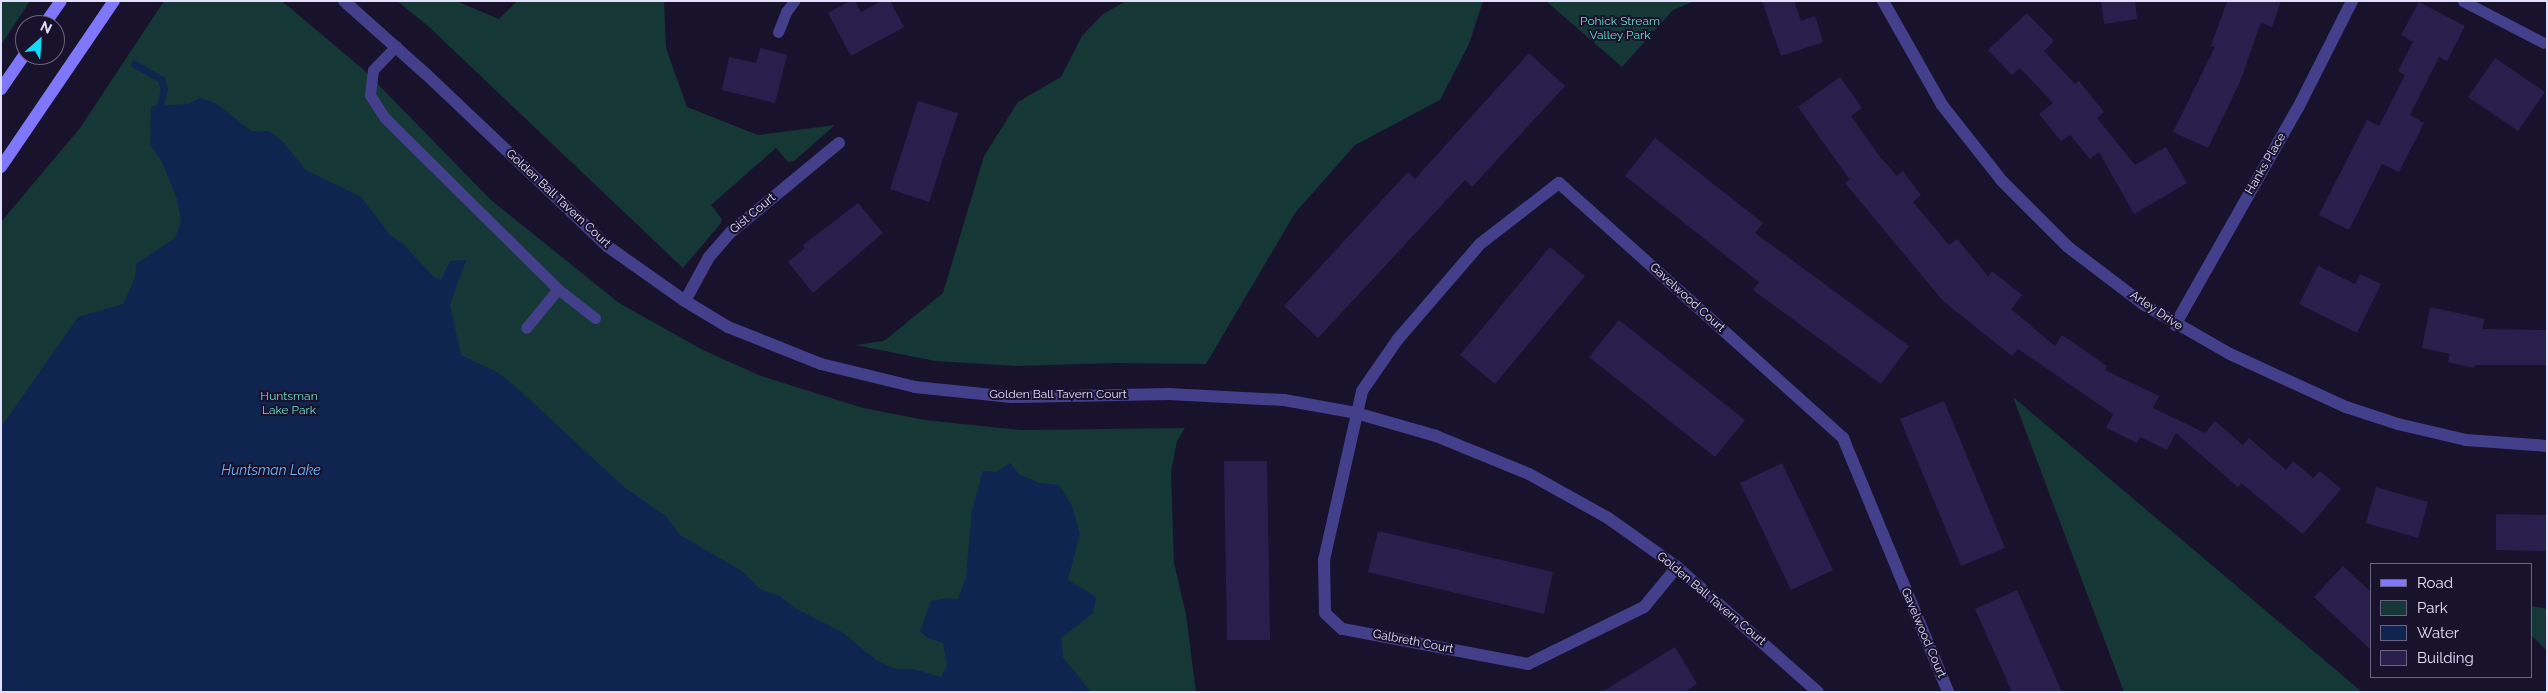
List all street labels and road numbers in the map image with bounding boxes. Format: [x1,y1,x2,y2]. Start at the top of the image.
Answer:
street label: Hanks Place [2243,131,2289,197]
street label: Golden Ball Tavern Court [503,147,613,251]
street label: Gist Court [727,191,779,237]
street label: Gavelwood Court [1646,260,1728,336]
street label: Arley Drive [2127,288,2185,334]
street label: Golden Ball Tavern Court [989,388,1127,402]
street label: Golden Ball Tavern Court [1653,549,1769,649]
street label: Gavelwood Court [1898,586,1948,680]
street label: Galbreth Court [1372,627,1454,657]

